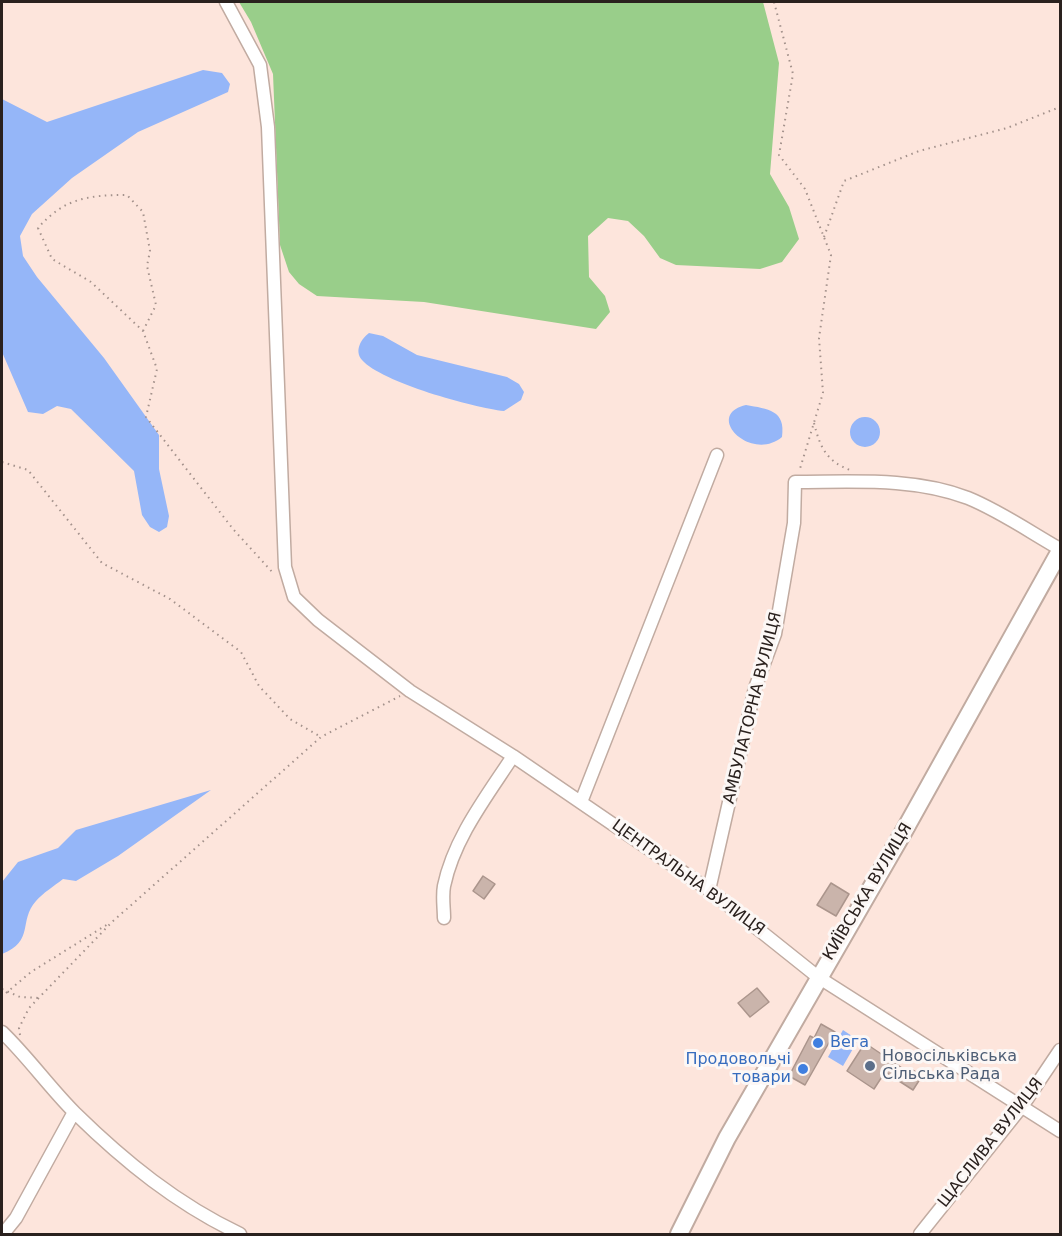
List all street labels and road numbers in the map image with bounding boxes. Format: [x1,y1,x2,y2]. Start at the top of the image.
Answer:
street label: АМБУЛАТОРНА ВУЛИЦЯ [720,610,786,806]
street label: ЦЕНТРАЛЬНА ВУЛИЦЯ [608,816,768,940]
street label: КИЇВСЬКА ВУЛИЦЯ [819,820,917,964]
street label: ЩАСЛИВА ВУЛИЦЯ [935,1074,1047,1212]

